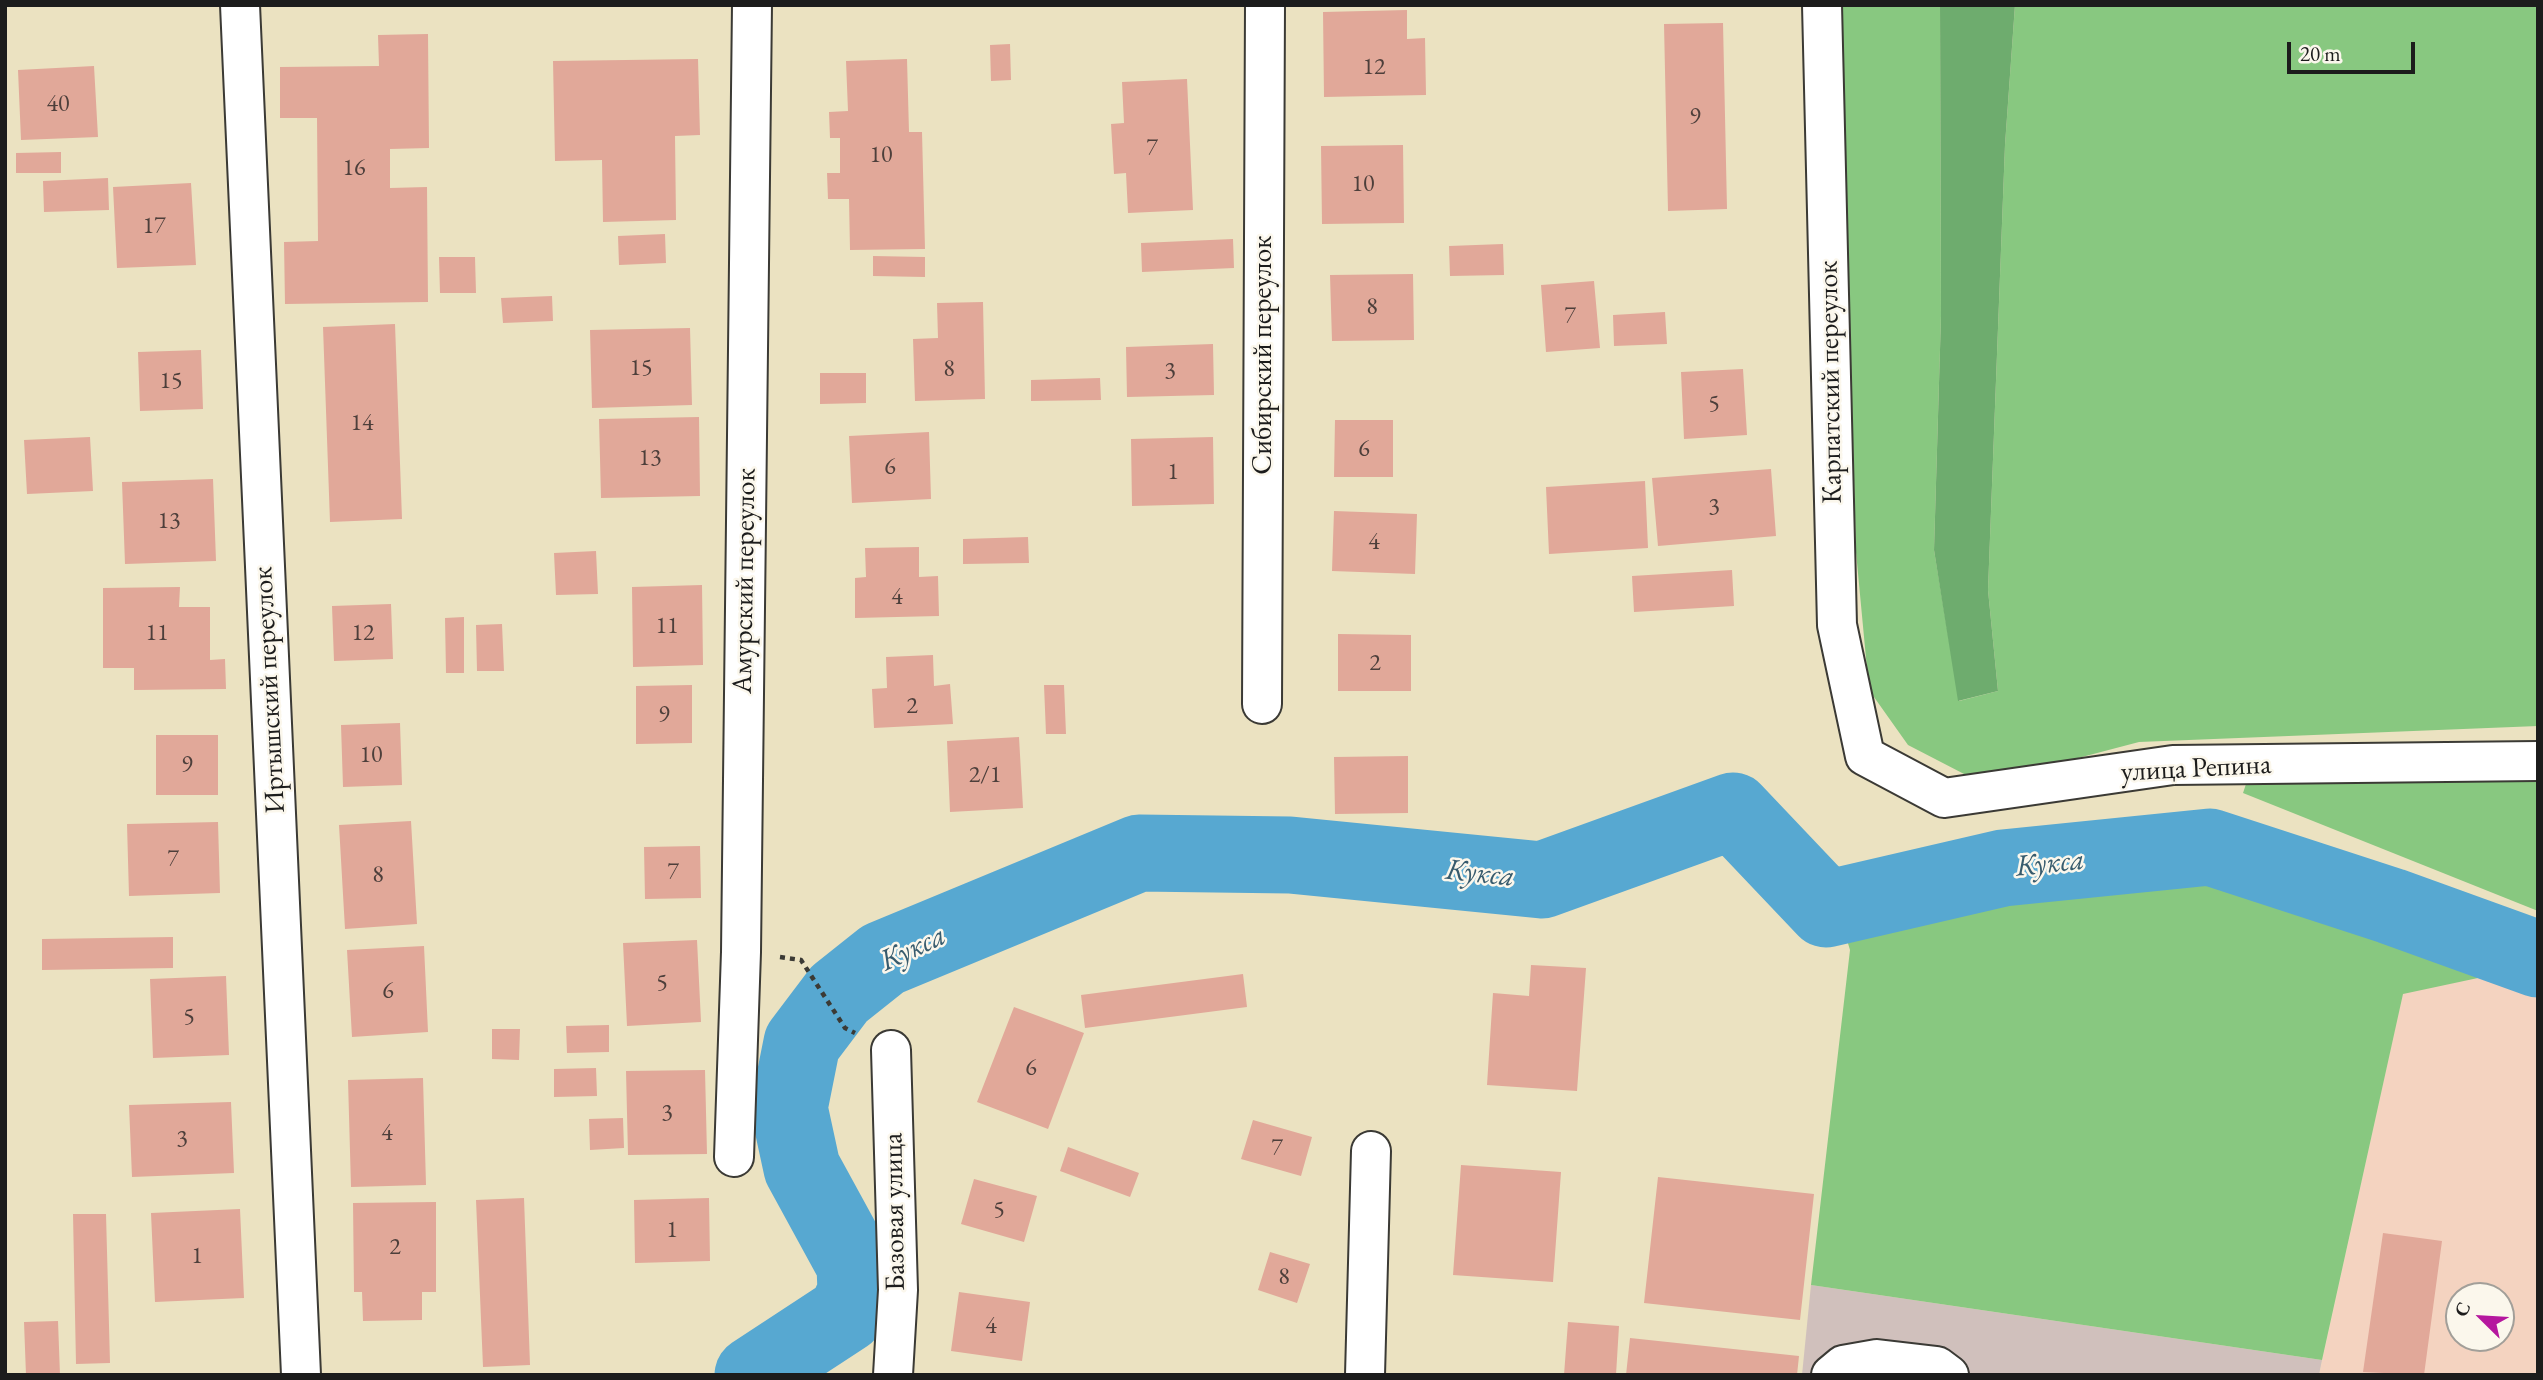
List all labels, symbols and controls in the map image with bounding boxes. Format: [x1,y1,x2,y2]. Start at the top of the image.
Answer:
scale bar [2291,28,2419,72]
text: 20 m [2300,40,2341,67]
house number: 12 [1362,53,1386,81]
house number: 40 [46,90,70,118]
house number: 9 [1689,103,1701,131]
house number: 7 [1146,134,1158,162]
house number: 10 [869,141,893,169]
house number: 16 [342,154,366,182]
house number: 10 [1351,170,1375,198]
house number: 17 [142,212,166,240]
street label: Сибирский переулок [1246,235,1280,475]
street label: Карпатский переулок [1812,260,1850,504]
house number: 8 [1366,293,1378,321]
house number: 7 [1564,302,1576,330]
house number: 15 [629,354,653,382]
house number: 8 [943,355,955,383]
house number: 3 [1164,357,1176,385]
house number: 15 [159,367,183,395]
house number: 5 [1708,390,1720,418]
house number: 14 [350,409,374,437]
house number: 6 [1358,435,1370,463]
house number: 13 [638,444,662,472]
house number: 6 [884,453,896,481]
house number: 1 [1167,458,1179,486]
street label: Амурский переулок [726,468,764,694]
house number: 3 [1708,493,1720,521]
house number: 13 [157,507,181,535]
house number: 4 [1368,528,1380,556]
street label: Иртышский переулок [247,566,293,814]
house number: 4 [891,583,903,611]
house number: 11 [655,612,679,640]
house number: 11 [145,619,169,647]
house number: 12 [351,619,375,647]
house number: 2 [1369,649,1381,677]
house number: 2 [906,692,918,720]
house number: 9 [658,701,670,729]
house number: 10 [359,741,383,769]
street label: улица Репина [2120,748,2272,790]
house number: 9 [181,751,193,779]
house number: 2/1 [969,761,1001,789]
water label: Кукса [2014,842,2086,886]
house number: 7 [167,845,179,873]
water label: Кукса [1444,852,1516,896]
house number: 7 [667,858,679,886]
house number: 8 [372,861,384,889]
water label: Кукса [874,918,952,980]
house number: 5 [656,969,668,997]
house number: 6 [382,977,394,1005]
house number: 5 [183,1003,195,1031]
house number: 6 [1025,1054,1037,1082]
house number: 3 [661,1099,673,1127]
house number: 4 [381,1119,393,1147]
house number: 3 [176,1125,188,1153]
street label: Базовая улица [877,1133,913,1291]
house number: 7 [1271,1134,1283,1162]
house number: 5 [993,1196,1005,1224]
house number: 1 [666,1216,678,1244]
house number: 2 [389,1233,401,1261]
house number: 1 [191,1242,203,1270]
house number: 8 [1278,1263,1290,1291]
north arrow [2445,1282,2515,1352]
text: С [2448,1298,2476,1320]
house number: 4 [985,1312,997,1340]

